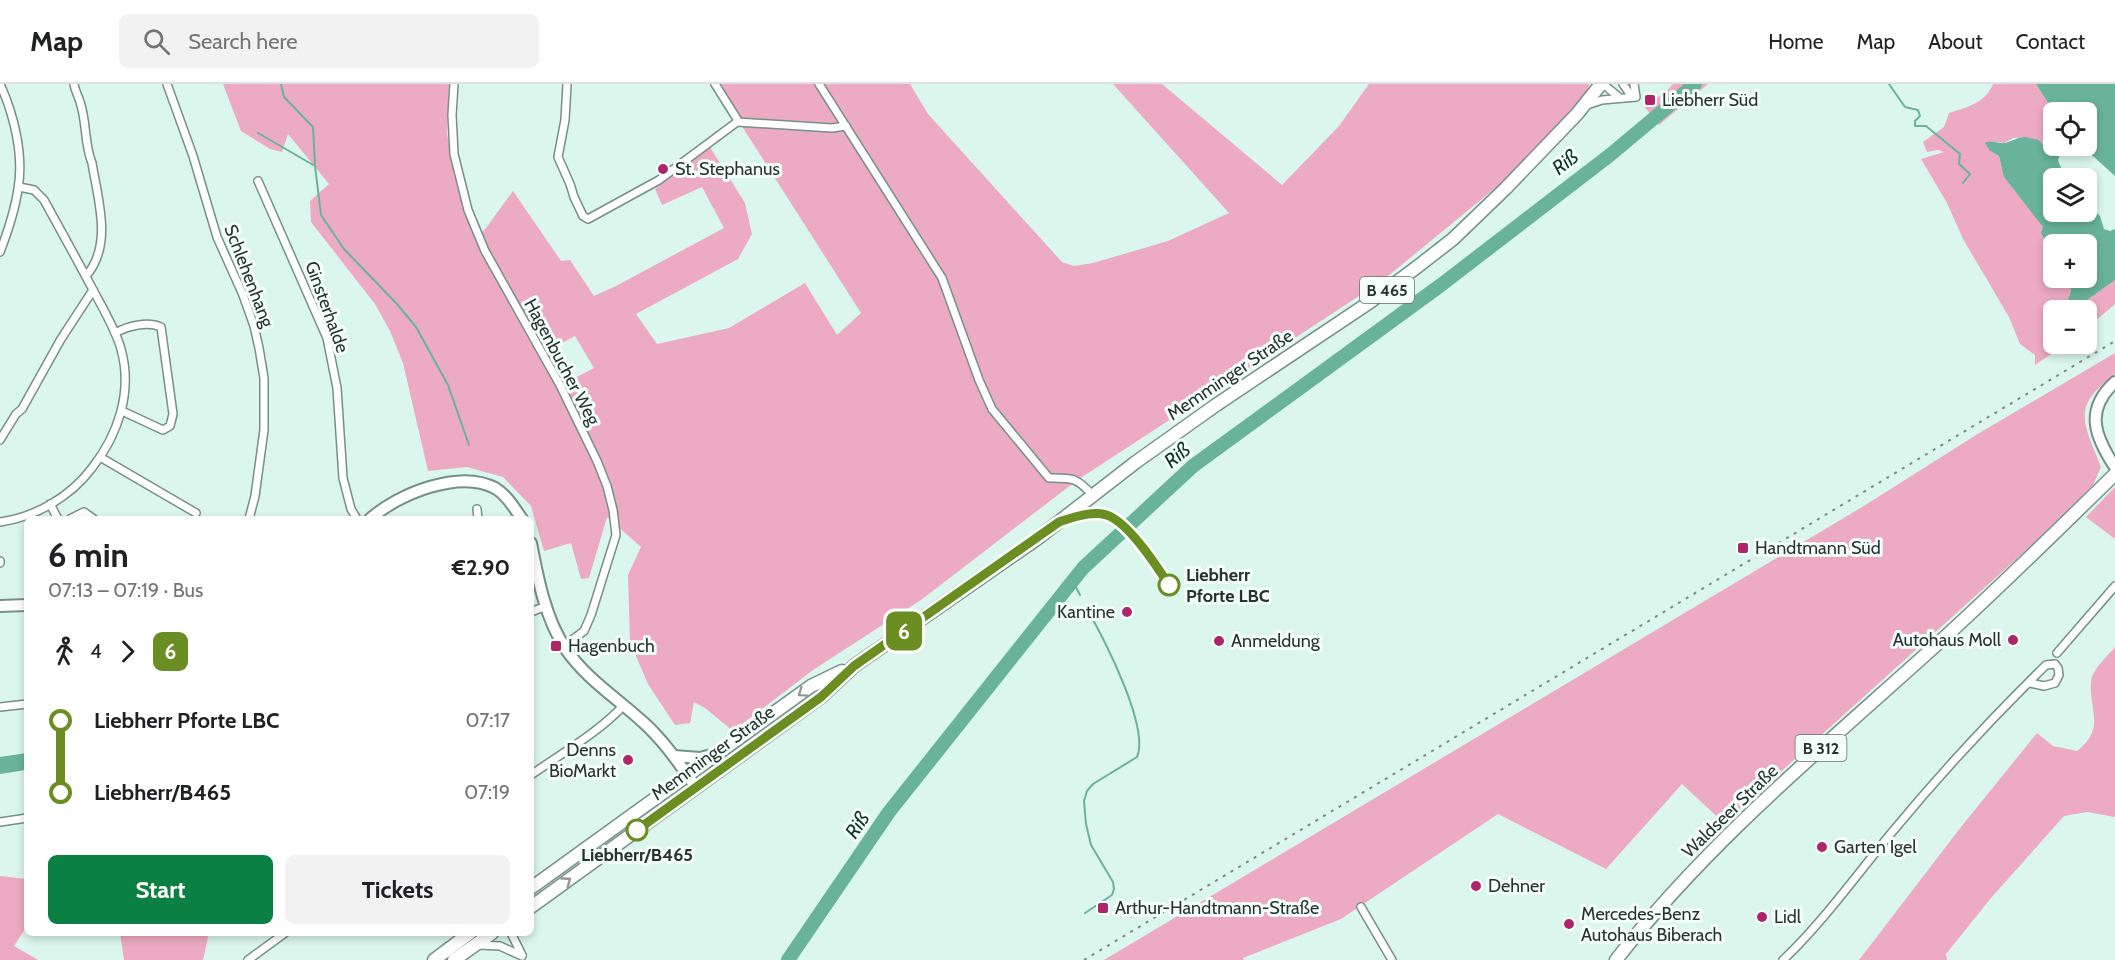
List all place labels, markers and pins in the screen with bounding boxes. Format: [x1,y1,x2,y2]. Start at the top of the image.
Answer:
place label: Liebherr Süd [1662,89,1758,111]
marker: Liebherr Süd [1643,93,1657,107]
place label: St. Stephanus [675,158,780,180]
marker: St. Stephanus [656,162,670,176]
place label: Handtmann Süd [1755,537,1881,559]
marker: Handtmann Süd [1736,541,1750,555]
place label: Liebherr Pforte LBC [1186,564,1270,607]
marker: Liebherr Pforte LBC [1158,574,1180,596]
place label: Kantine [1057,601,1115,623]
marker: Kantine [1120,605,1134,619]
place label: Autohaus Moll [1893,629,2002,651]
place label: Anmeldung [1231,630,1321,652]
marker: Autohaus Moll [2006,633,2020,647]
marker: Anmeldung [1212,634,1226,648]
place label: Hagenbuch [568,635,655,657]
marker: Hagenbuch [549,639,563,653]
place label: Denns BioMarkt [549,739,616,782]
marker: Denns BioMarkt [621,753,635,767]
marker: Liebherr/B465 [626,819,648,841]
place label: Garten Igel [1834,836,1917,858]
marker: Garten Igel [1815,840,1829,854]
place label: Liebherr/B465 [581,844,693,866]
place label: Dehner [1488,875,1545,897]
marker: Dehner [1469,879,1483,893]
place label: Arthur-Handtmann-Straße [1115,897,1319,919]
marker: Arthur-Handtmann-Straße [1096,901,1110,915]
place label: Mercedes-Benz Autohaus Biberach [1581,903,1722,946]
place label: Lidl [1774,906,1802,928]
marker: Lidl [1755,910,1769,924]
marker: Mercedes-Benz Autohaus Biberach [1562,917,1576,931]

